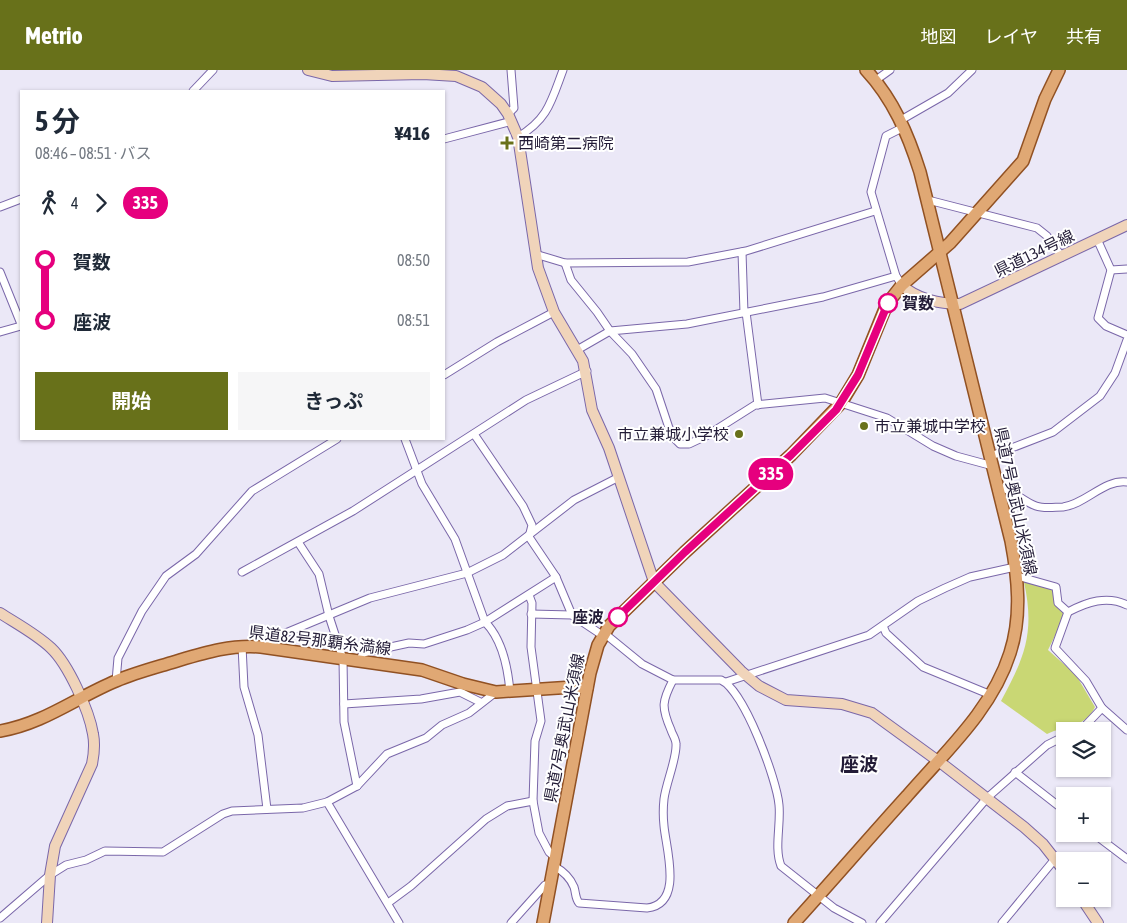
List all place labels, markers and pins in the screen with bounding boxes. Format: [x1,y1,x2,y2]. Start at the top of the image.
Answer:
place label: 西崎第二病院 [518,134,614,152]
marker: 西崎第二病院 [500,136,514,150]
marker: 賀数 [878,293,898,313]
place label: 賀数 [902,294,934,312]
place label: 市立兼城中学校 [874,417,986,435]
marker: 市立兼城中学校 [858,420,870,432]
place label: 市立兼城小学校 [617,425,729,443]
marker: 市立兼城小学校 [733,428,745,440]
marker: 座波 [608,607,628,627]
place label: 座波 [572,608,604,626]

